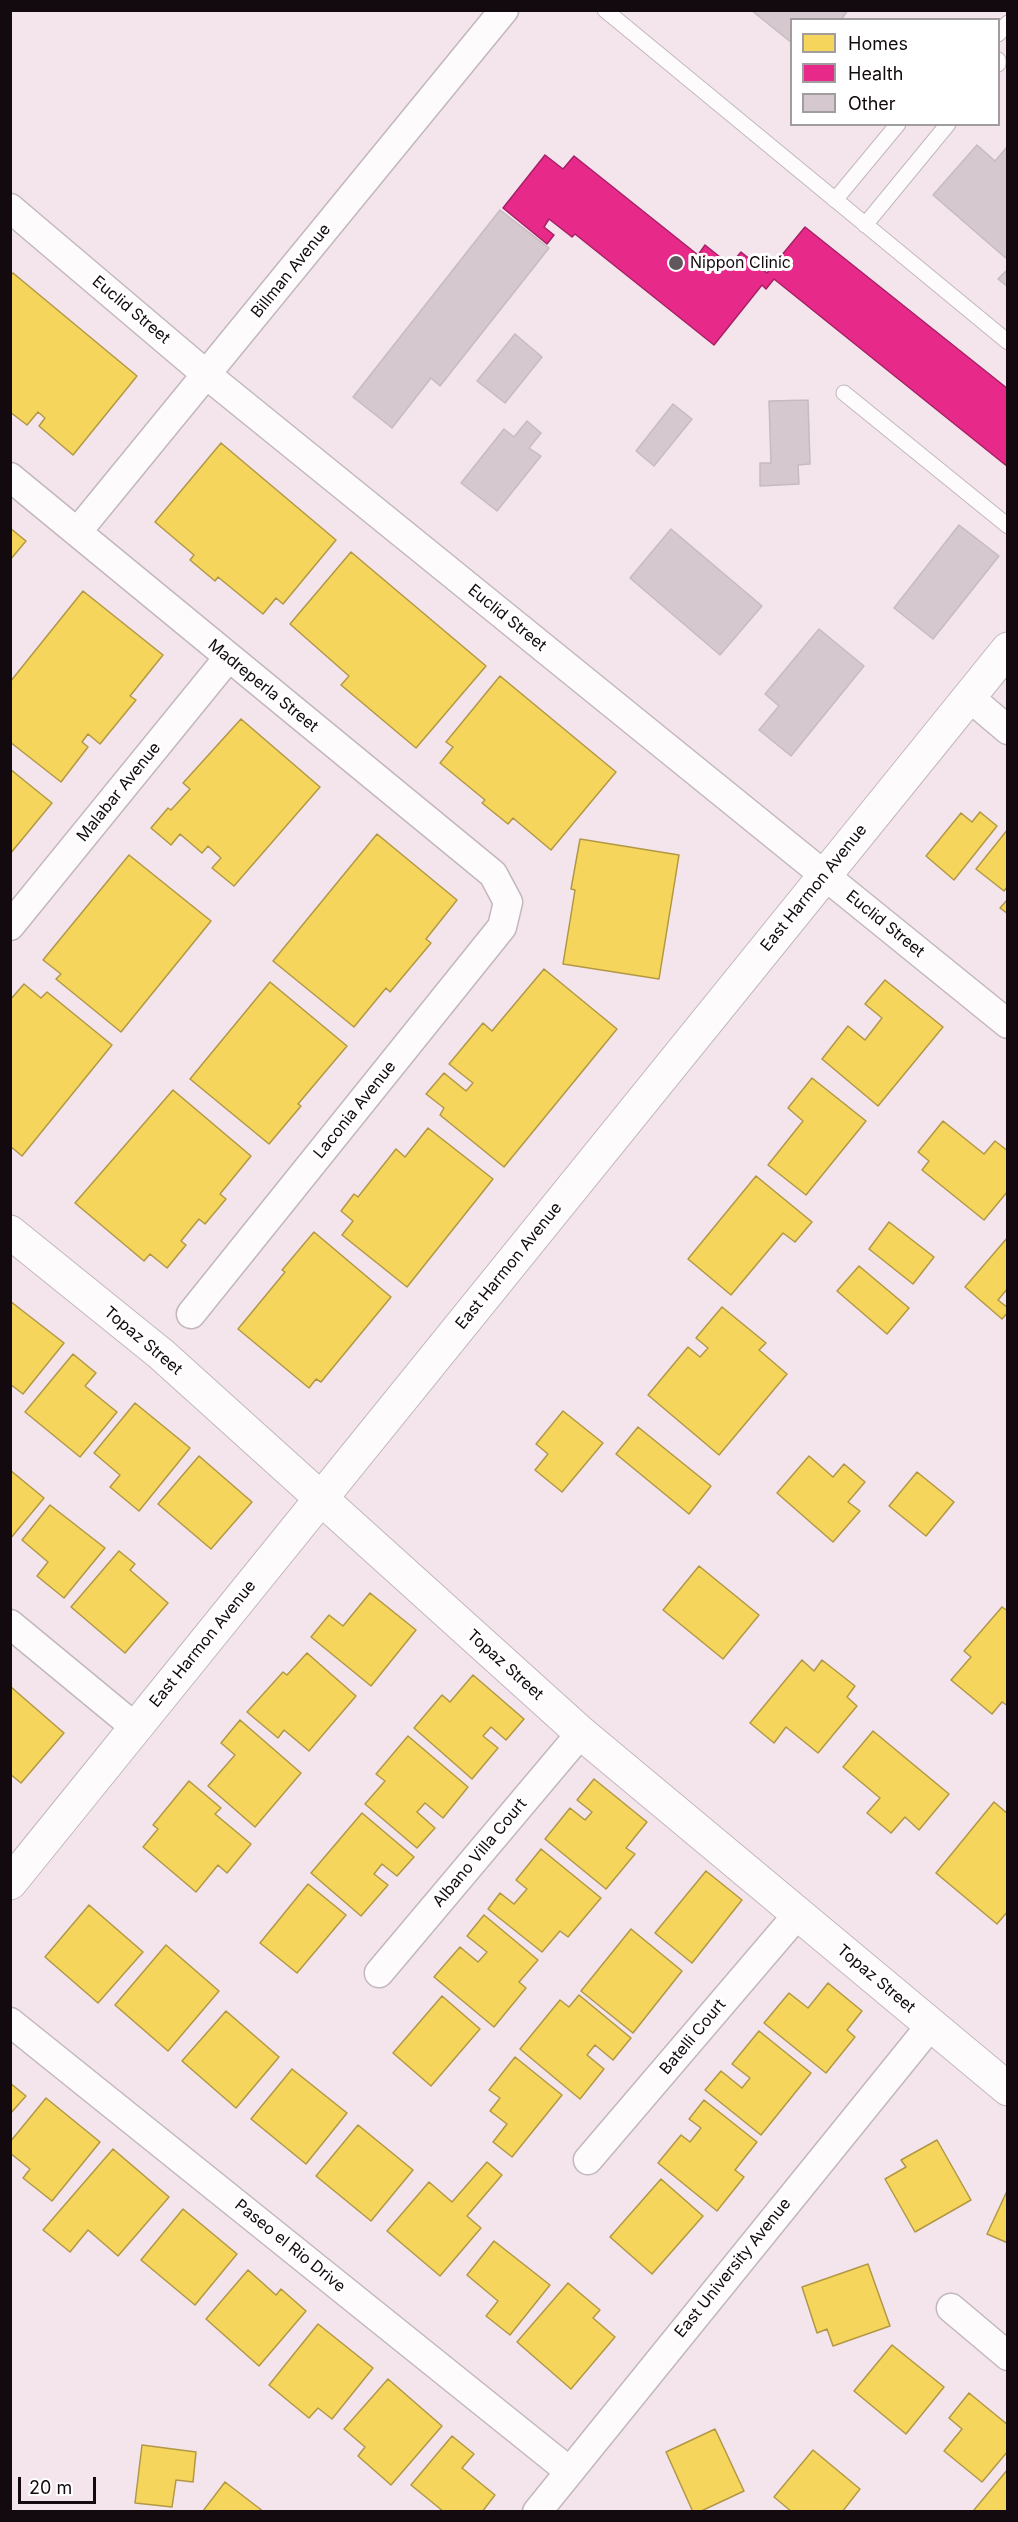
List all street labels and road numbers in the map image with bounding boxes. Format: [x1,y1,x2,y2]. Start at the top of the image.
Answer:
street label: Billman Avenue [247,220,335,322]
street label: Euclid Street [88,272,174,348]
street label: Euclid Street [464,581,550,655]
street label: Madreperla Street [204,636,322,736]
street label: Malabar Avenue [73,739,165,845]
street label: East Harmon Avenue [757,821,871,955]
street label: Euclid Street [842,887,928,961]
street label: Laconia Avenue [310,1057,400,1163]
street label: East Harmon Avenue [452,1199,566,1333]
street label: Topaz Street [100,1303,186,1379]
street label: East Harmon Avenue [146,1577,260,1711]
street label: Topaz Street [463,1626,547,1704]
street label: Albano Villa Court [429,1795,531,1911]
street label: Topaz Street [833,1941,919,2017]
street label: Batelli Court [656,1996,730,2078]
street label: East University Avenue [671,2194,795,2342]
street label: Paseo el Rio Drive [231,2196,349,2296]

